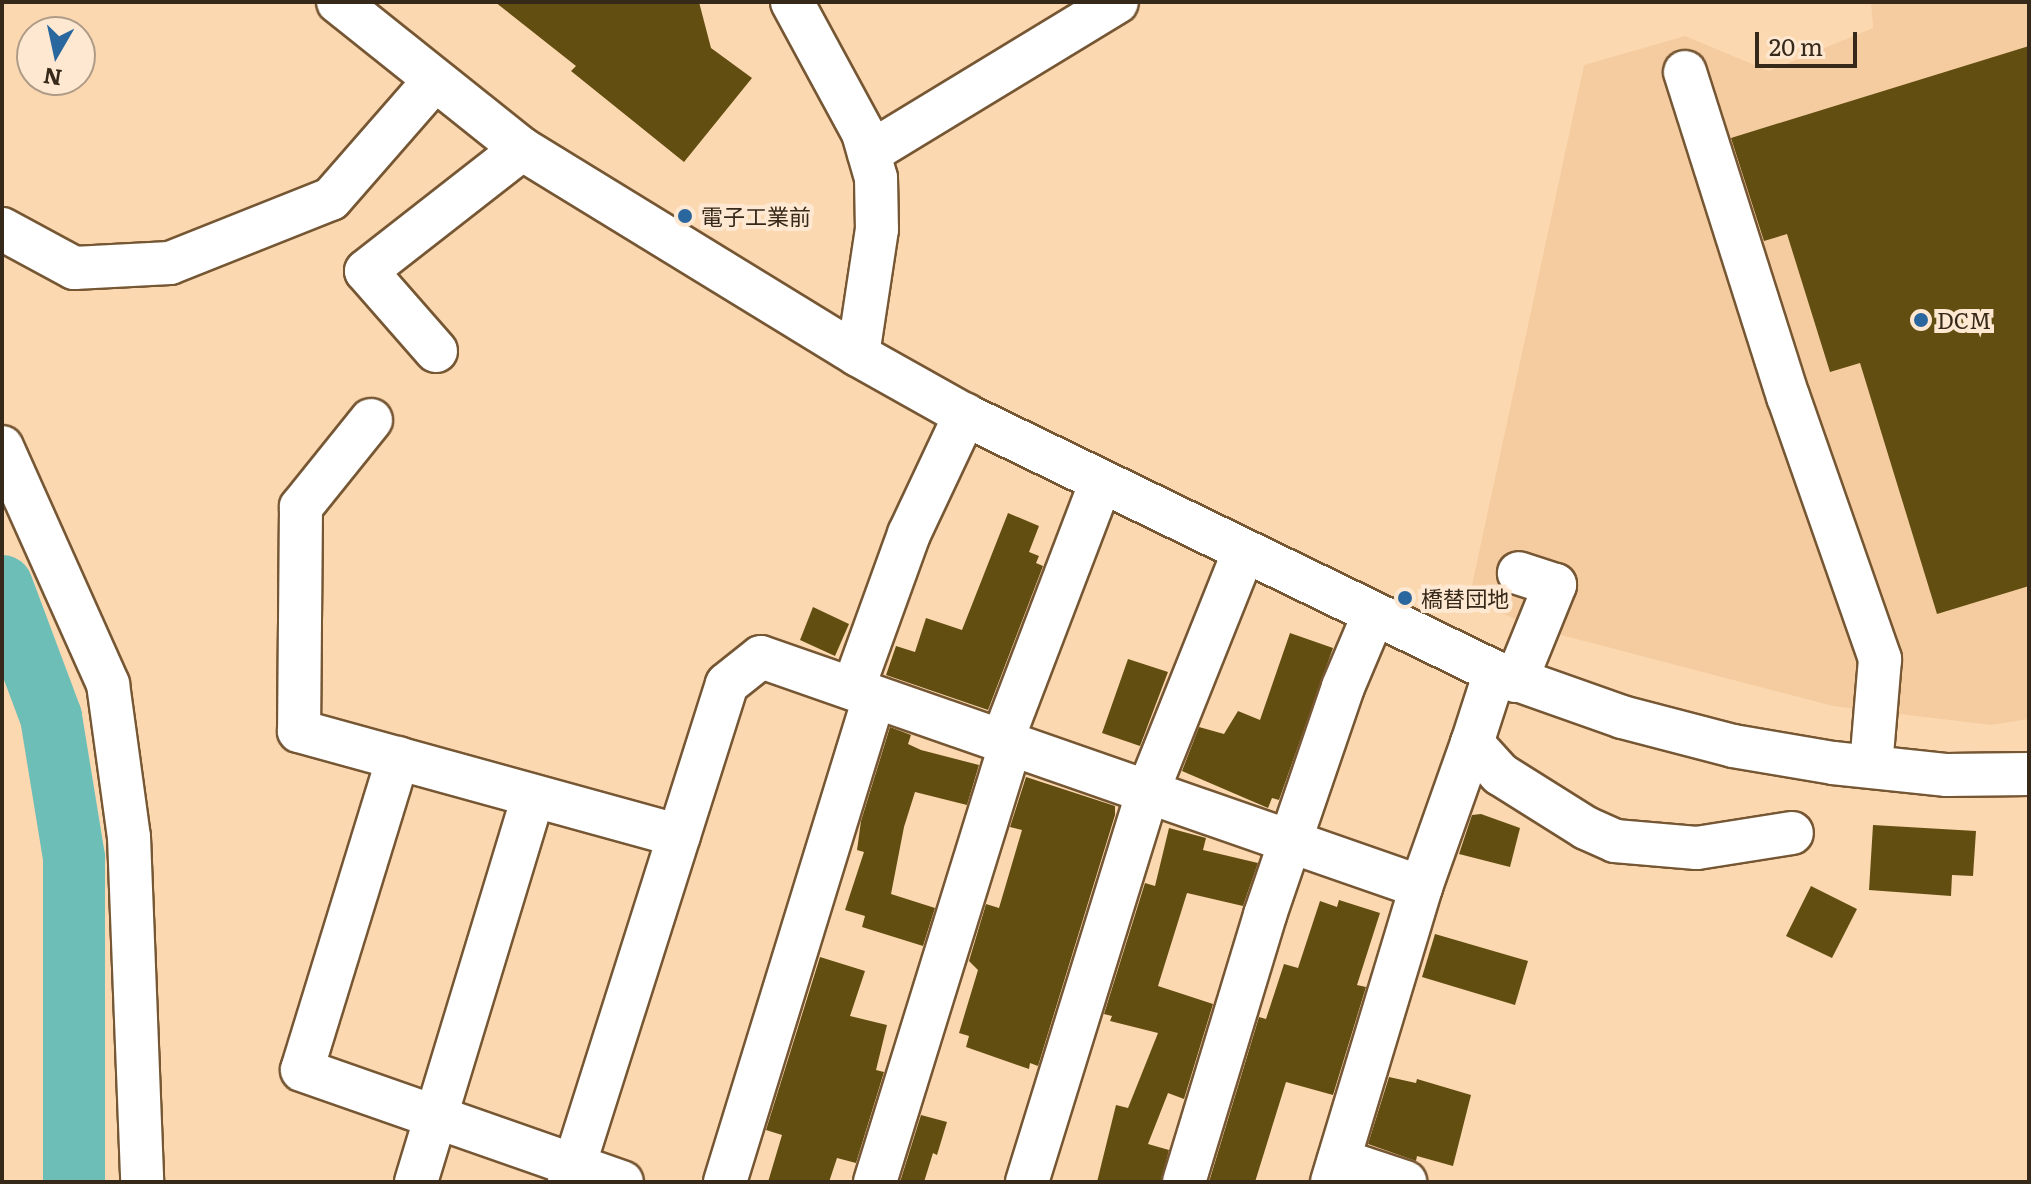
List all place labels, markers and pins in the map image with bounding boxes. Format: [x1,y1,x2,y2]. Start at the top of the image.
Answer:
place label: 電子工業前 [701,203,811,229]
marker: 電子工業前 [676,207,694,225]
place label: DCM [1937,307,1991,333]
marker: DCM [1912,311,1930,329]
place label: 橋替団地 [1421,585,1509,611]
marker: 橋替団地 [1396,589,1414,607]

